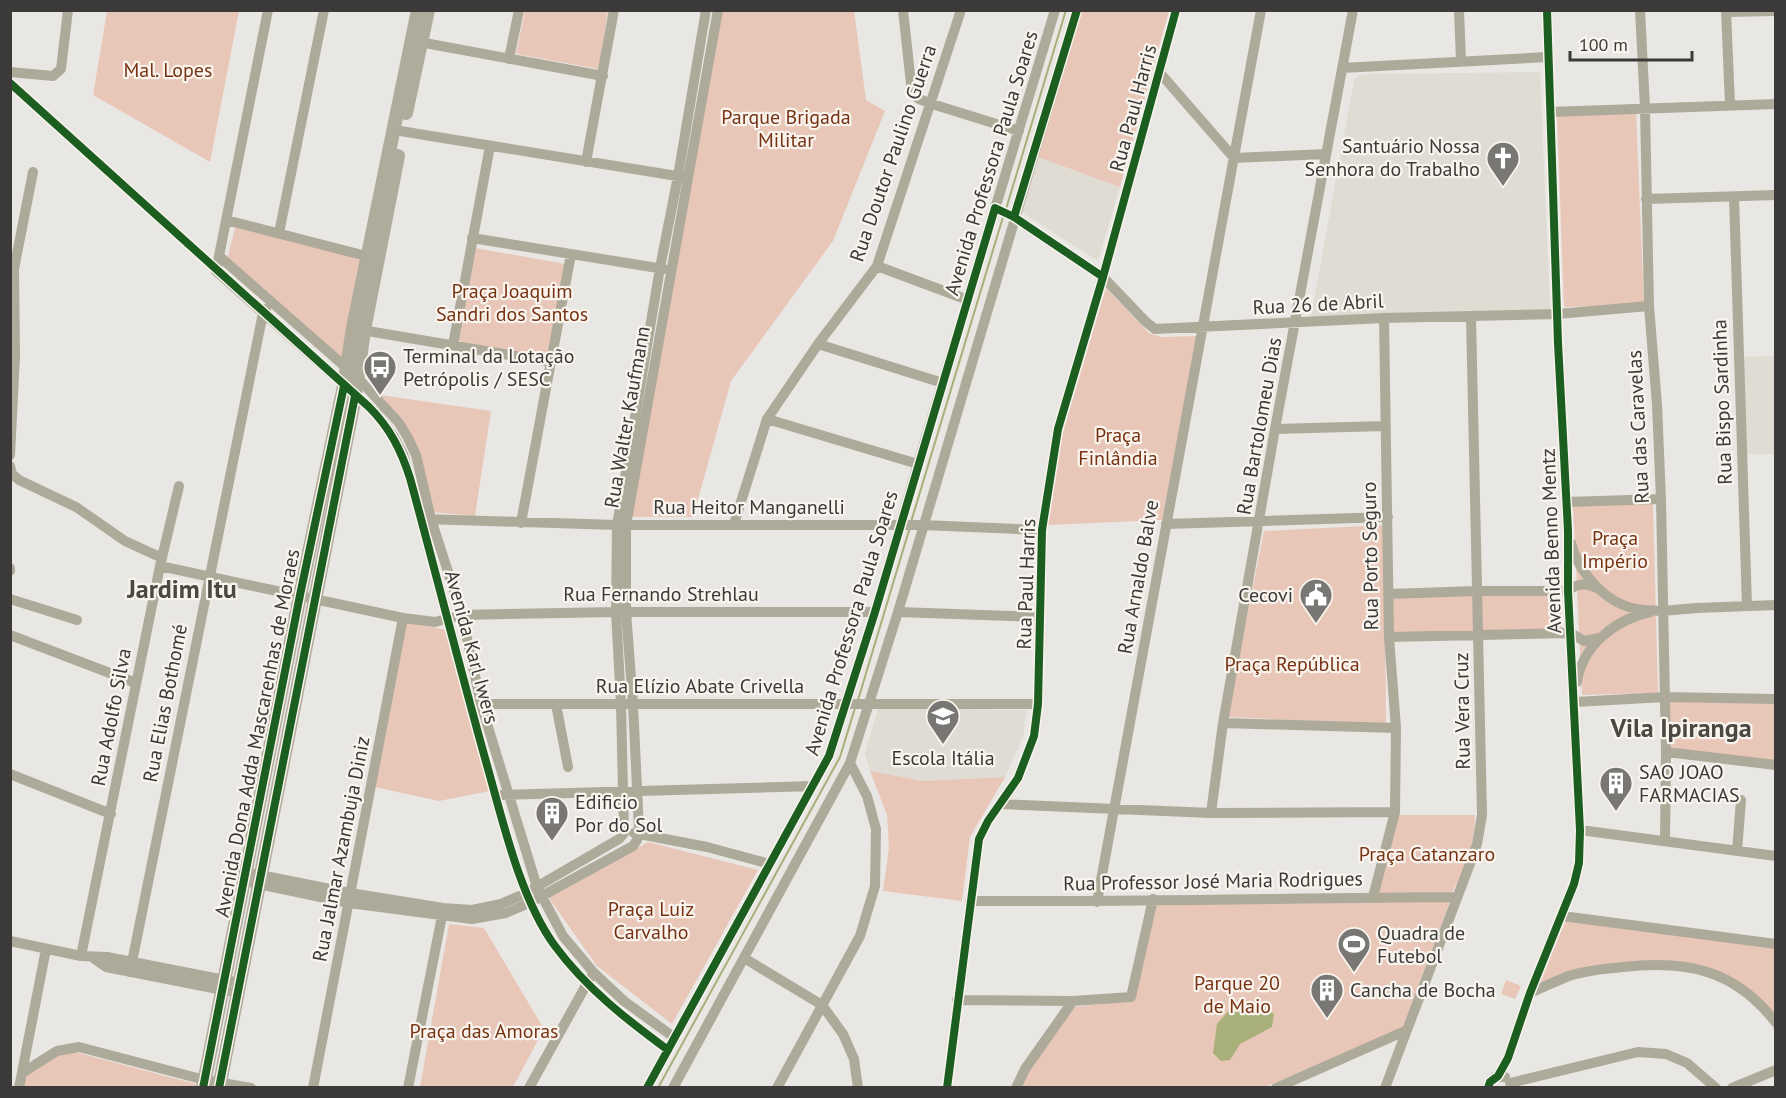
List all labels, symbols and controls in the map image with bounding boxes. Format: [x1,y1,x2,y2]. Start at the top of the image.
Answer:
scale bar [1570,24,1692,62]
street label: Avenida Professora Paula Soares [938,27,1044,299]
text: 100 m [1579,33,1628,56]
street label: Rua Doutor Paulino Guerra [844,41,942,265]
street label: Rua Paul Harris [1104,41,1162,175]
park label: Mal. Lopes [124,57,212,83]
park label: Parque Brigada Militar [721,104,851,153]
place label: Santuário Nossa Senhora do Trabalho [1304,133,1480,182]
church icon: Santuário Nossa Senhora do Trabalho [1485,140,1521,187]
park label: Praça Joaquim Sandri dos Santos [436,278,588,327]
street label: Rua 26 de Abril [1252,288,1384,320]
street label: Rua Bispo Sardinha [1706,319,1738,485]
street label: Rua Walter Kaufmann [598,324,656,510]
street label: Rua Bartolomeu Dias [1231,335,1287,517]
place label: Terminal da Lotação Petrópolis / SESC [403,343,574,392]
bus stop icon: Terminal da Lotação Petrópolis / SESC [362,349,398,396]
street label: Rua das Caravelas [1621,350,1655,504]
park label: Praça Finlândia [1078,422,1158,471]
street label: Avenida Benno Mentz [1535,448,1567,634]
street label: Rua Porto Seguro [1356,482,1384,630]
street label: Avenida Professora Paula Soares [798,487,904,759]
street label: Rua Heitor Manganelli [653,494,845,520]
street label: Rua Arnaldo Balve [1112,498,1164,656]
street label: Rua Paul Harris [1011,518,1041,650]
park label: Praça Império [1582,525,1648,574]
street label: Avenida Dona Adda Mascarenhas de Moraes [209,547,305,919]
street label: Avenida Karl Iwers [439,567,505,727]
district label: Jardim Itu [126,572,237,605]
public building icon: Cecovi [1298,577,1334,624]
street label: Rua Fernando Strehlau [563,581,759,607]
place label: Cecovi [1238,582,1293,608]
street label: Rua Elias Bothomé [137,622,193,784]
street label: Rua Adolfo Silva [85,646,137,788]
park label: Praça República [1224,651,1360,677]
street label: Rua Vera Cruz [1448,652,1476,770]
street label: Rua Elízio Abate Crivella [596,673,804,699]
school or university icon: Escola Itália [925,698,961,745]
district label: Vila Ipiranga [1609,711,1752,744]
street label: Rua Jalmar Azambuja Diniz [306,734,376,964]
place label: Escola Itália [891,745,995,771]
place label: SAO JOAO FARMACIAS [1639,759,1740,808]
building icon: SAO JOAO FARMACIAS [1598,765,1634,812]
place label: Edificio Por do Sol [575,789,662,838]
building icon: Edificio Por do Sol [534,795,570,842]
park label: Praça Catanzaro [1359,841,1495,867]
street label: Rua Professor José Maria Rodrigues [1063,865,1363,897]
park label: Praça Luiz Carvalho [608,896,694,945]
place label: Quadra de Futebol [1377,920,1465,969]
sports icon: Quadra de Futebol [1336,926,1372,973]
park label: Parque 20 de Maio [1194,970,1280,1019]
building icon: Cancha de Bocha [1309,972,1345,1019]
place label: Cancha de Bocha [1350,977,1496,1003]
park label: Praça das Amoras [409,1018,559,1044]

